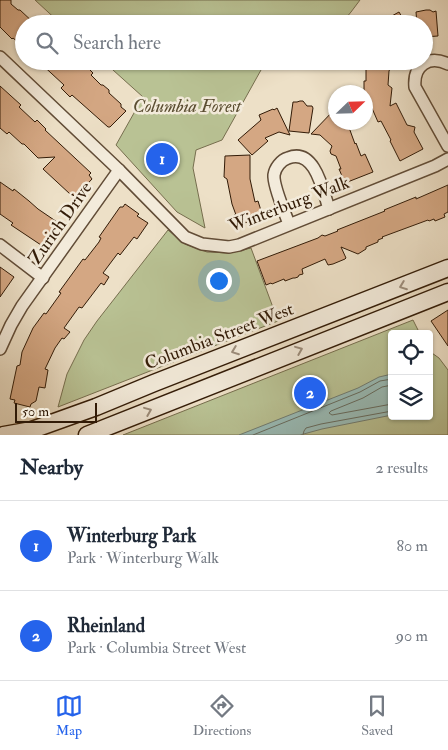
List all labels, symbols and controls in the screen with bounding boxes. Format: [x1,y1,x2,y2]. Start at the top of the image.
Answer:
search box [15,15,433,70]
icon: search [33,29,61,57]
text: Search here [73,31,161,55]
north arrow [328,85,373,130]
park label: Columbia Forest [133,95,242,118]
pin: 1 [146,140,178,178]
street label: Winterburg Walk [225,171,353,238]
street label: Zurich Drive [23,177,98,269]
your location [206,268,232,294]
one-way arrow [399,280,407,290]
street label: Columbia Street West [141,297,297,375]
map controls [388,330,433,420]
button: locate [388,330,433,375]
one-way arrow [231,345,240,355]
one-way arrow [294,346,303,357]
pin: 2 [294,374,326,412]
button: layers [388,375,433,420]
scale bar [15,400,98,423]
text: 50 m [22,403,49,420]
one-way arrow [144,406,152,416]
text: Nearby [20,454,83,481]
text: 2 results [375,458,428,478]
text: Winterburg Park [67,524,196,548]
text: 1 [33,536,39,556]
text: 80 m [397,536,428,556]
text: Park · Winterburg Walk [67,548,219,568]
text: Rheinland [67,614,145,638]
text: 2 [32,626,40,646]
text: 90 m [396,626,428,646]
text: Park · Columbia Street West [67,638,246,658]
tab: Map [55,692,83,739]
tab: Directions [193,692,251,739]
tab: Saved [361,692,393,739]

